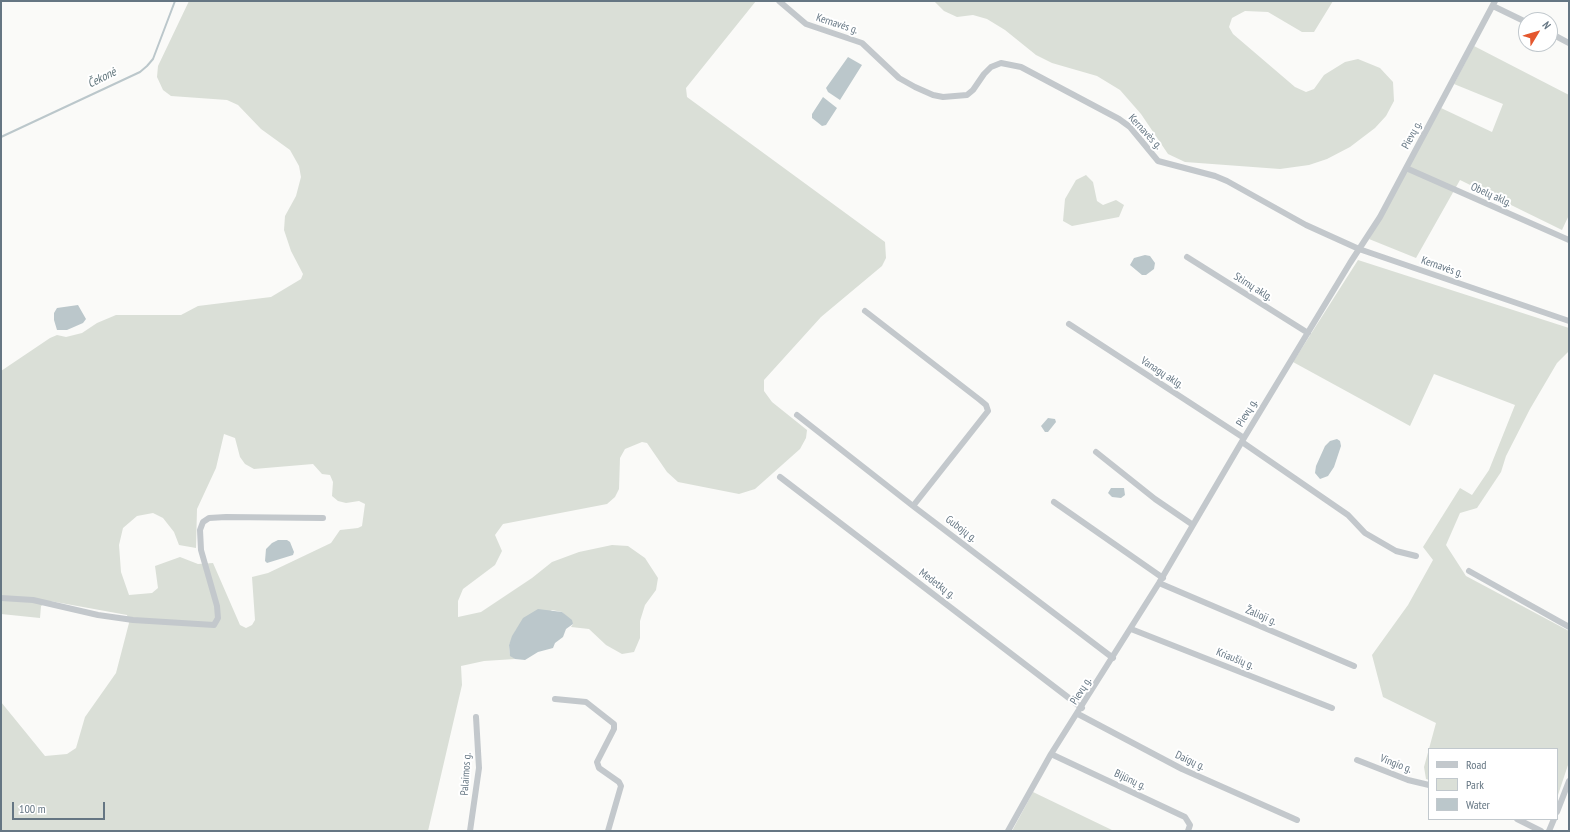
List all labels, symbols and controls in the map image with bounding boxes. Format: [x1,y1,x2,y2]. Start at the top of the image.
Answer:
street label: Kernavės g. [814,11,860,37]
north arrow [1518,12,1558,52]
text: N [1539,19,1554,32]
water label: Čekonė [85,65,119,91]
street label: Kernavės g. [1125,112,1165,152]
street label: Pievų g. [1399,119,1425,151]
street label: Obelų aklg. [1469,180,1513,210]
street label: Kernavės g. [1419,254,1465,280]
street label: Stirnų aklg. [1231,270,1275,304]
street label: Vanagų aklg. [1138,354,1186,392]
street label: Pievų g. [1234,397,1260,429]
street label: Gubojų g. [943,513,979,545]
street label: Medetkų g. [916,566,958,602]
street label: Žalioji g. [1243,604,1279,628]
street label: Kriaušių g. [1214,645,1256,673]
street label: Pievų g. [1068,675,1094,707]
street label: Daigų g. [1173,748,1207,774]
legend [1428,748,1558,820]
street label: Palaimos g. [458,752,474,796]
street label: Vingio g. [1378,752,1414,776]
text: Road [1466,757,1486,772]
street label: Bijūnų g. [1112,767,1148,793]
text: Park [1466,777,1484,792]
scale bar [14,794,107,820]
text: Water [1466,797,1490,812]
text: 100 m [19,801,46,816]

